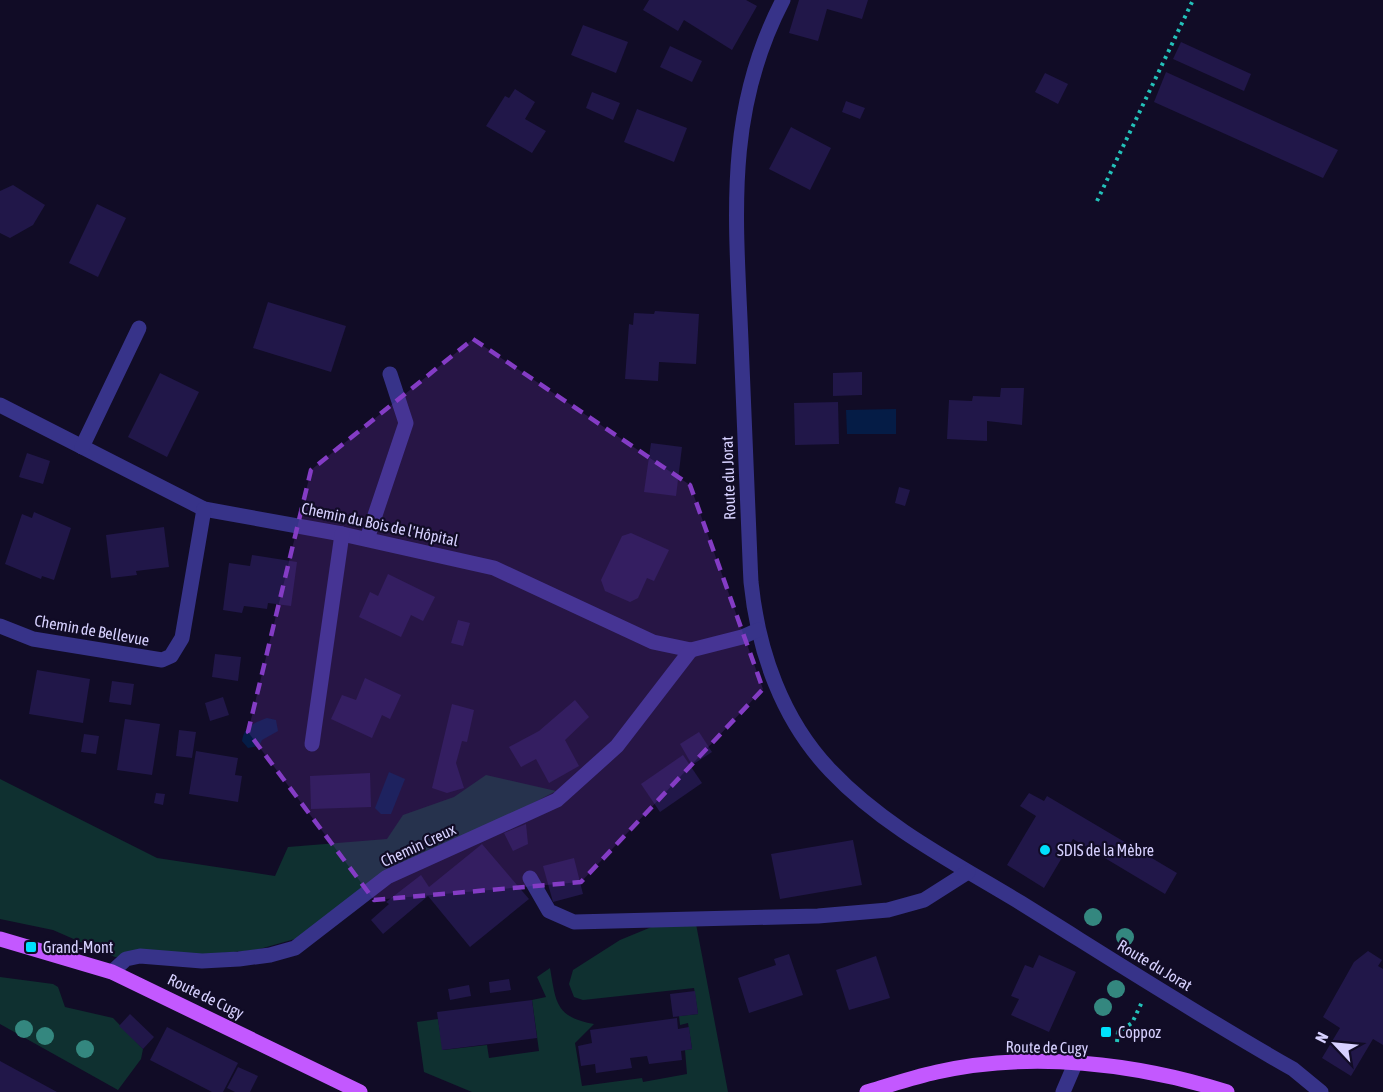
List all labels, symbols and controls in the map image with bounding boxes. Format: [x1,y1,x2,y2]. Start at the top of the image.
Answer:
street label: Route du Jorat [718,435,738,520]
street label: Chemin du Bois de l'Hôpital [300,499,461,551]
street label: Chemin de Bellevue [33,611,151,649]
street label: Chemin Creux [378,820,459,870]
place label: SDIS de la Mèbre [1057,841,1154,859]
marker: SDIS de la Mèbre [1038,843,1052,857]
street label: Route du Jorat [1114,936,1196,994]
place label: Grand-Mont [43,938,114,956]
marker: Grand-Mont [24,940,38,954]
street label: Route de Cugy [164,970,247,1023]
north arrow [1305,1014,1365,1074]
place label: Coppoz [1118,1023,1161,1042]
marker: Coppoz [1099,1025,1113,1039]
text: N [1311,1029,1332,1046]
street label: Route de Cugy [1006,1037,1089,1058]

